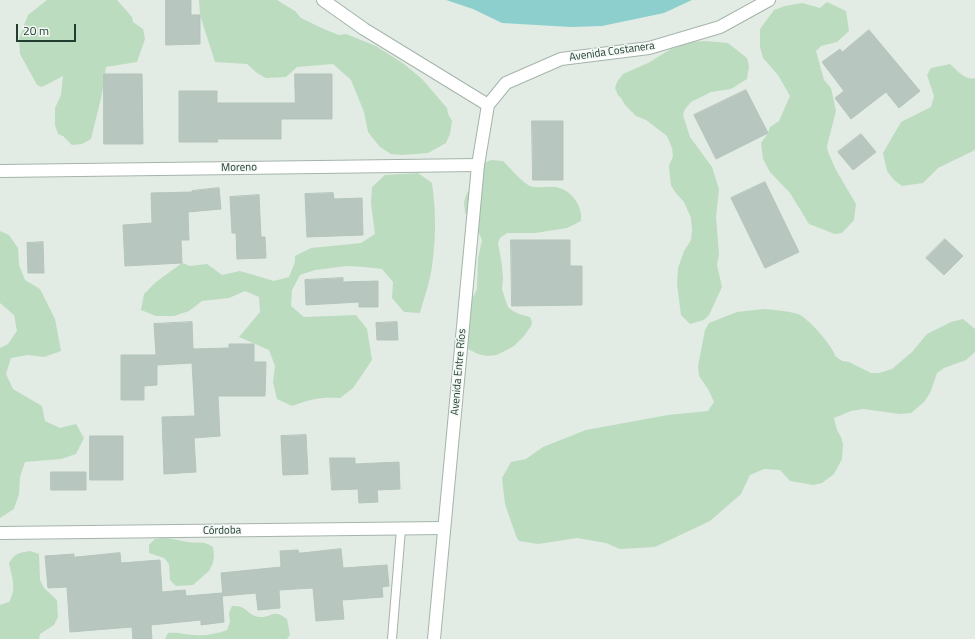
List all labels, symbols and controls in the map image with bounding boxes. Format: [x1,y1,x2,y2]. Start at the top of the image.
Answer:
scale bar [18,16,78,42]
text: 20 m [23,21,49,40]
street label: Avenida Costanera [568,39,656,65]
street label: Moreno [221,161,257,175]
street label: Avenida Entre Ríos [449,328,469,416]
street label: Córdoba [203,524,241,538]

